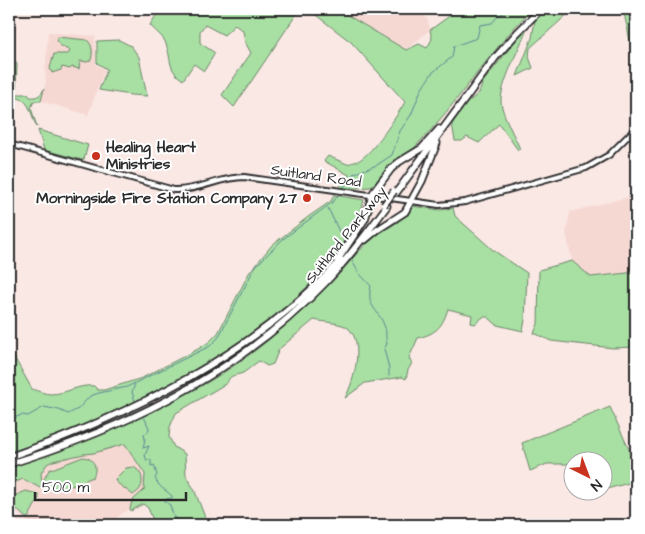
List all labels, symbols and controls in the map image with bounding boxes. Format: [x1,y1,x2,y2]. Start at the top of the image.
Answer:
place label: Healing Heart Ministries [106,137,197,175]
marker: Healing Heart Ministries [90,150,102,162]
street label: Suitland Road [269,159,363,193]
street label: Suitland Parkway [300,182,393,289]
place label: Morningside Fire Station Company 27 [36,188,298,211]
marker: Morningside Fire Station Company 27 [301,192,313,204]
north arrow [562,452,612,502]
scale bar [35,469,186,501]
text: N [586,475,606,495]
text: 500 m [42,477,90,498]

